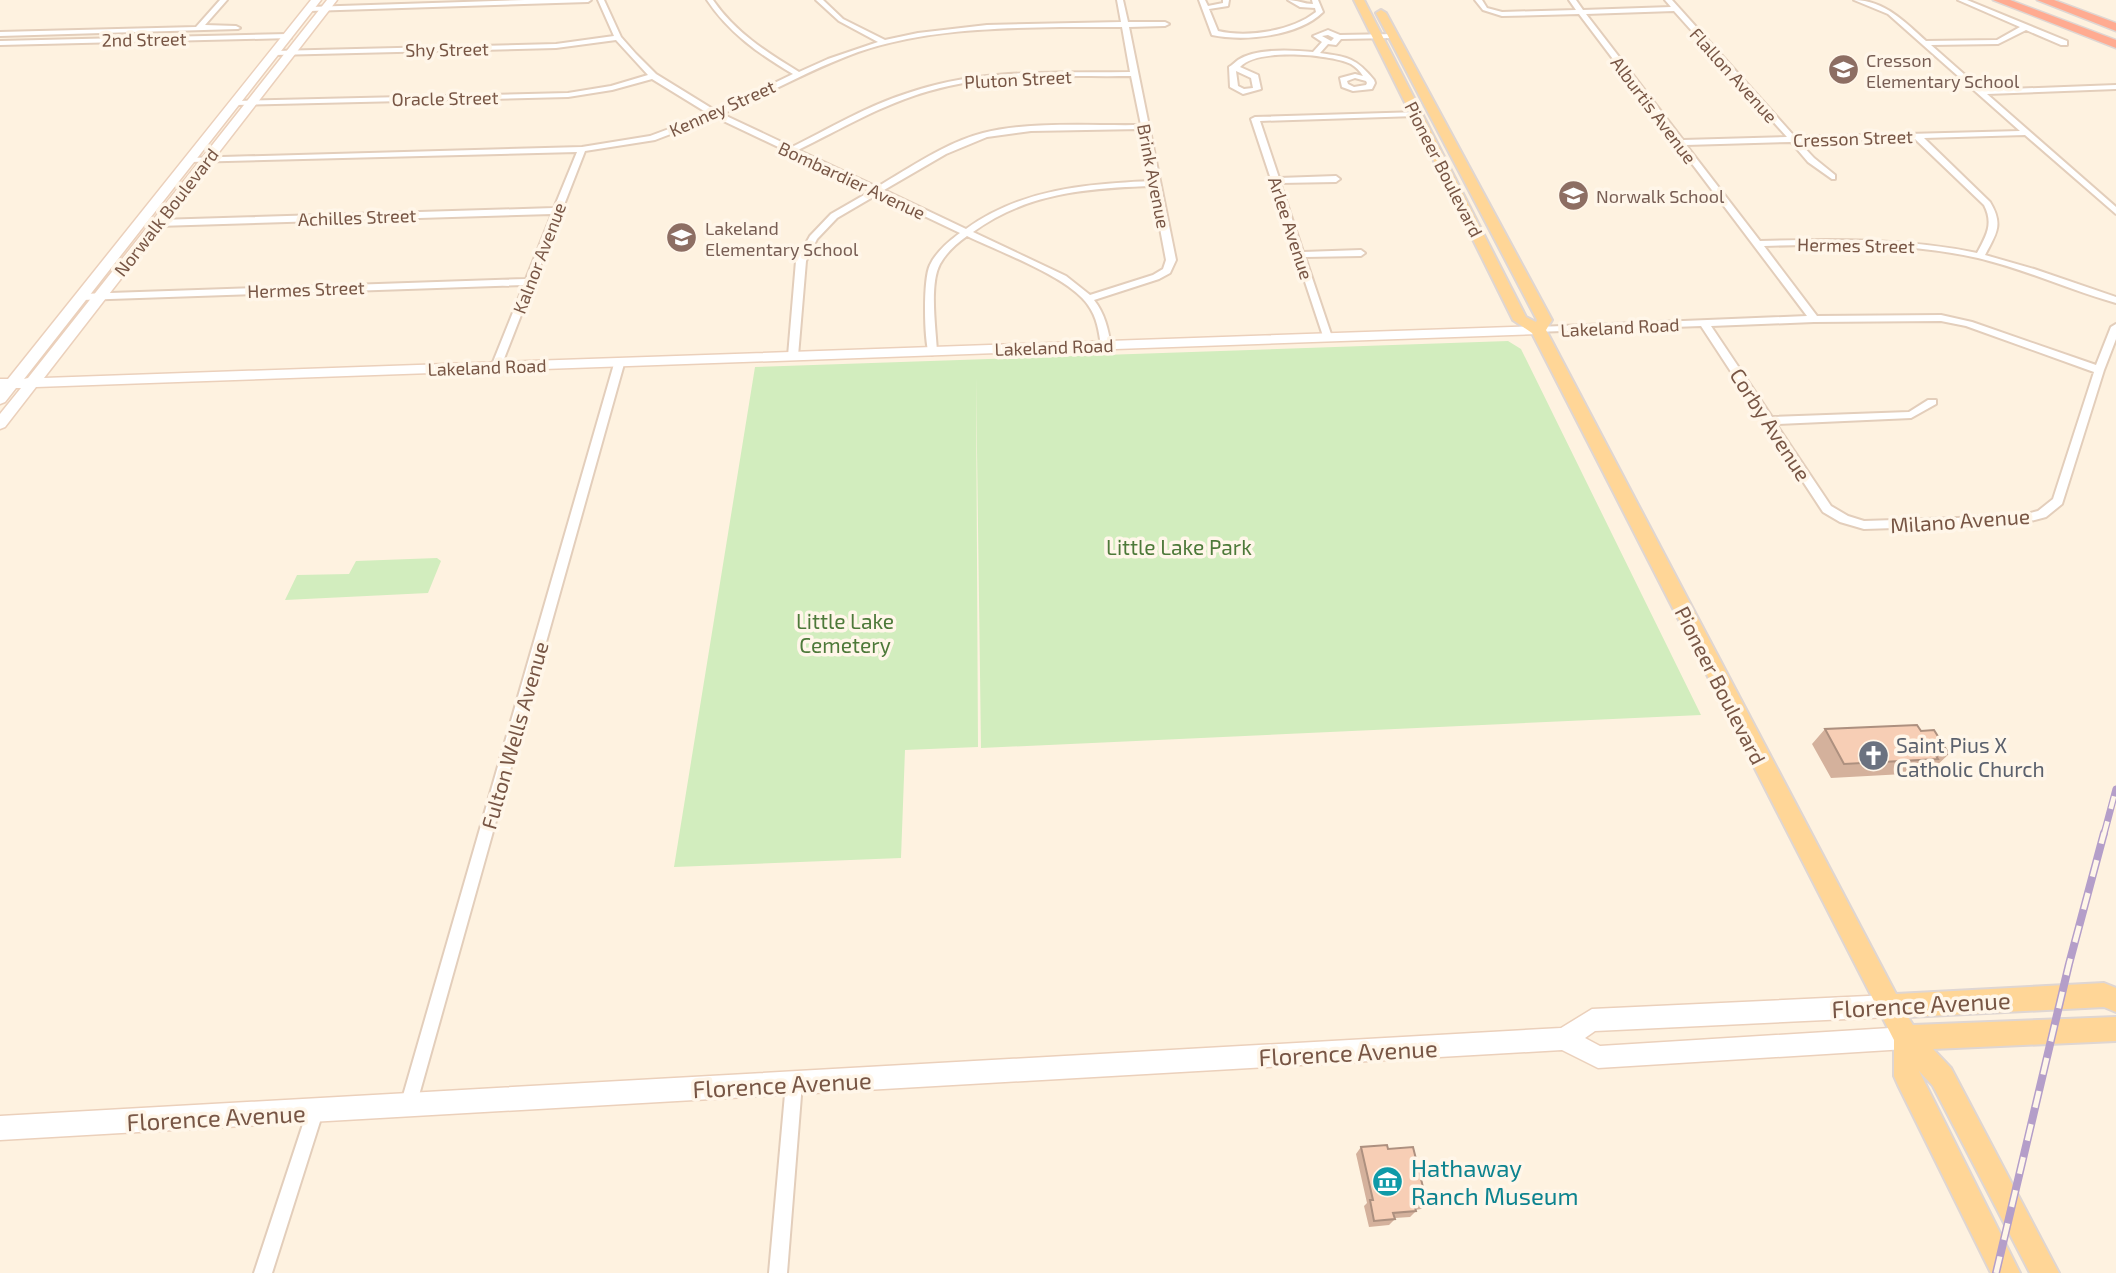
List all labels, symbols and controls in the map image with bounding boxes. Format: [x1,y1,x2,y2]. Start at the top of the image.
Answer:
street label: Flallon Avenue [1686,23,1782,127]
street label: 2nd Street [101,27,187,51]
street label: Shy Street [405,37,489,61]
place label: Cresson Elementary School [1866,49,2020,92]
street label: Alburtis Avenue [1607,52,1701,168]
school or university icon: Cresson Elementary School [1826,53,1860,87]
street label: Pluton Street [964,65,1073,93]
street label: Kenney Street [666,75,779,141]
street label: Oracle Street [391,86,499,110]
street label: Pioneer Boulevard [1400,98,1488,240]
street label: Brink Avenue [1133,122,1175,230]
street label: Cresson Street [1793,125,1913,151]
street label: Bombardier Avenue [775,136,929,224]
street label: Norwalk Boulevard [109,144,223,280]
street label: Arlee Avenue [1264,174,1318,282]
school or university icon: Norwalk School [1556,179,1590,213]
place label: Norwalk School [1596,185,1725,207]
street label: Kalnor Avenue [508,199,570,317]
street label: Achilles Street [297,204,417,230]
place label: Lakeland Elementary School [705,217,859,260]
school or university icon: Lakeland Elementary School [665,221,699,255]
street label: Hermes Street [1797,233,1915,257]
street label: Hermes Street [247,276,365,302]
street label: Lakeland Road [1560,313,1680,341]
street label: Lakeland Road [994,334,1114,360]
street label: Lakeland Road [427,354,547,380]
street label: Corby Avenue [1725,363,1817,485]
street label: Milano Avenue [1889,503,2031,537]
park label: Little Lake Park [1106,534,1252,559]
street label: Pioneer Boulevard [1670,602,1772,768]
park label: Little Lake Cemetery [796,608,894,657]
street label: Fulton Wells Avenue [475,638,553,832]
place label: Saint Pius X Catholic Church [1896,732,2045,781]
church icon: Saint Pius X Catholic Church [1856,739,1890,773]
street label: Florence Avenue [1831,985,2011,1023]
street label: Florence Avenue [1258,1033,1438,1071]
street label: Florence Avenue [692,1065,872,1103]
street label: Florence Avenue [126,1098,306,1136]
place label: Hathaway Ranch Museum [1411,1153,1579,1210]
museum icon: Hathaway Ranch Museum [1371,1164,1405,1198]

